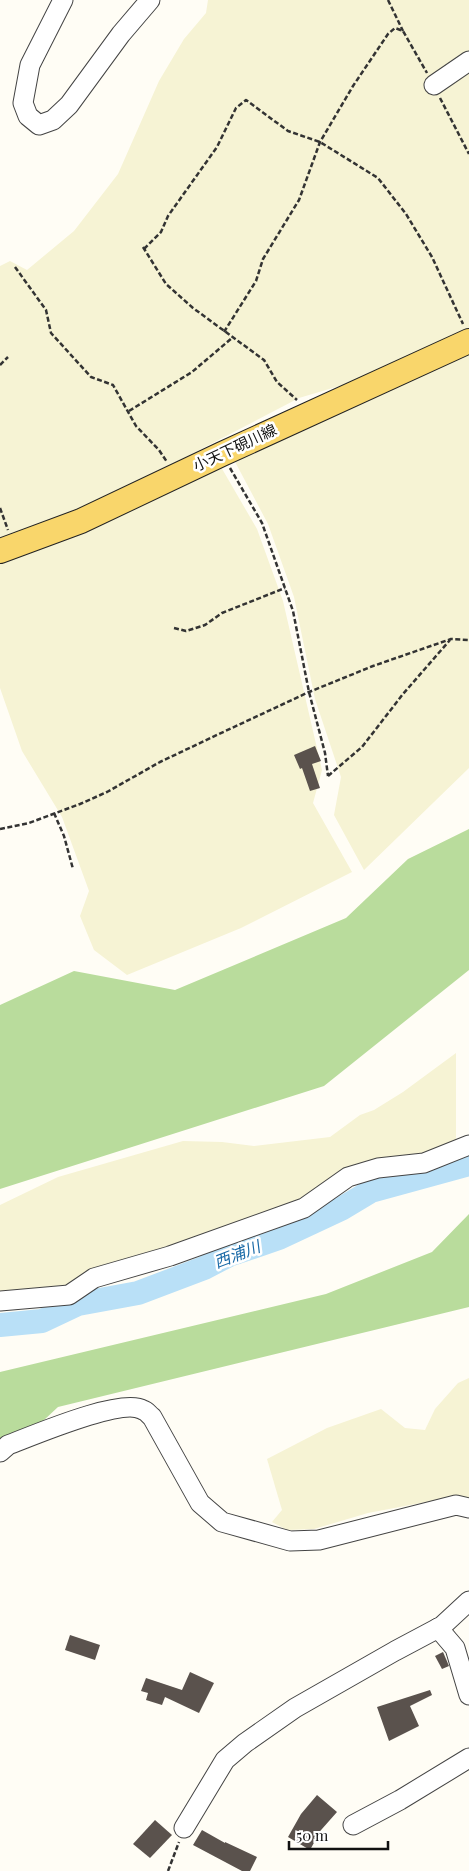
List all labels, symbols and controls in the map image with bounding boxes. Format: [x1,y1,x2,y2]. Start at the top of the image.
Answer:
street label: 小天下硯川線 [190,419,280,475]
water label: 西浦川 [211,1234,265,1272]
scale bar [289,1818,388,1850]
text: 50 m [296,1825,329,1845]

